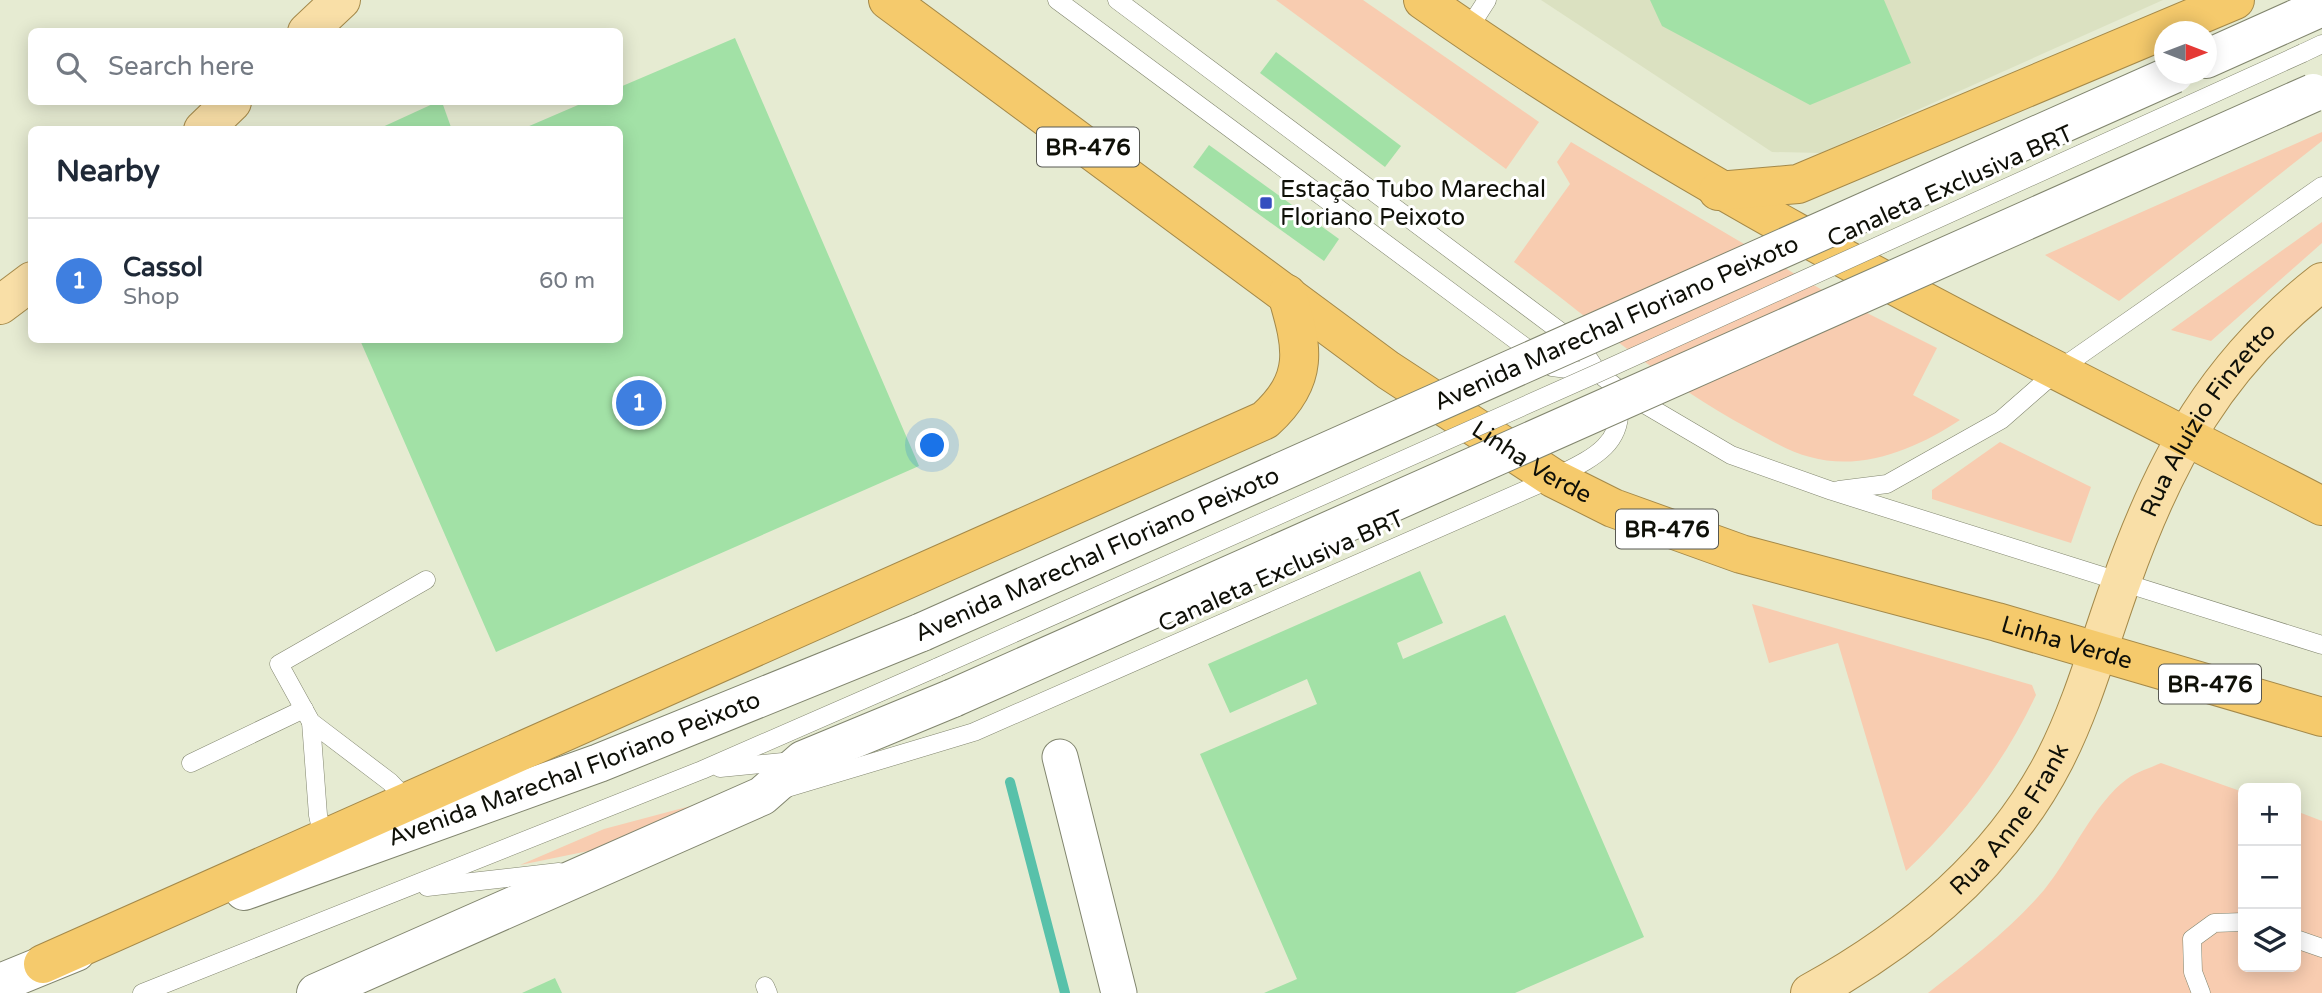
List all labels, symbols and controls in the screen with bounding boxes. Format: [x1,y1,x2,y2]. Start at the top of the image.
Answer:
north arrow [2154,21,2217,84]
search box [28,28,623,105]
icon: search [52,48,90,86]
text: Search here [108,51,254,82]
street label: Canaleta Exclusiva BRT [1823,119,2078,254]
road number: BR-476 [1037,128,1139,166]
text: Nearby [56,153,160,190]
place label: Estação Tubo Marechal Floriano Peixoto [1280,175,1546,232]
marker: Estação Tubo Marechal Floriano Peixoto [1258,195,1274,211]
street label: Avenida Marechal Floriano Peixoto [1429,229,1803,417]
text: Cassol [123,252,203,283]
text: 1 [72,267,86,295]
text: 60 m [539,267,595,295]
text: Shop [123,283,180,311]
street label: Rua Aluízio Finzetto [2134,317,2282,522]
pin: 1 [616,377,662,429]
street label: Linha Verde [1466,415,1596,510]
your location [915,428,949,462]
street label: Avenida Marechal Floriano Peixoto [910,461,1284,648]
street label: Canaleta Exclusiva BRT [1154,504,1409,639]
road number: BR-476 [1616,509,1718,548]
street label: Linha Verde [1998,610,2136,676]
road number: BR-476 [2159,664,2261,704]
street label: Avenida Marechal Floriano Peixoto [384,685,765,853]
street label: Rua Anne Frank [1944,739,2075,902]
map controls [2238,783,2301,972]
button: + [2238,783,2301,846]
button: − [2238,846,2301,909]
button: layers [2238,909,2301,972]

